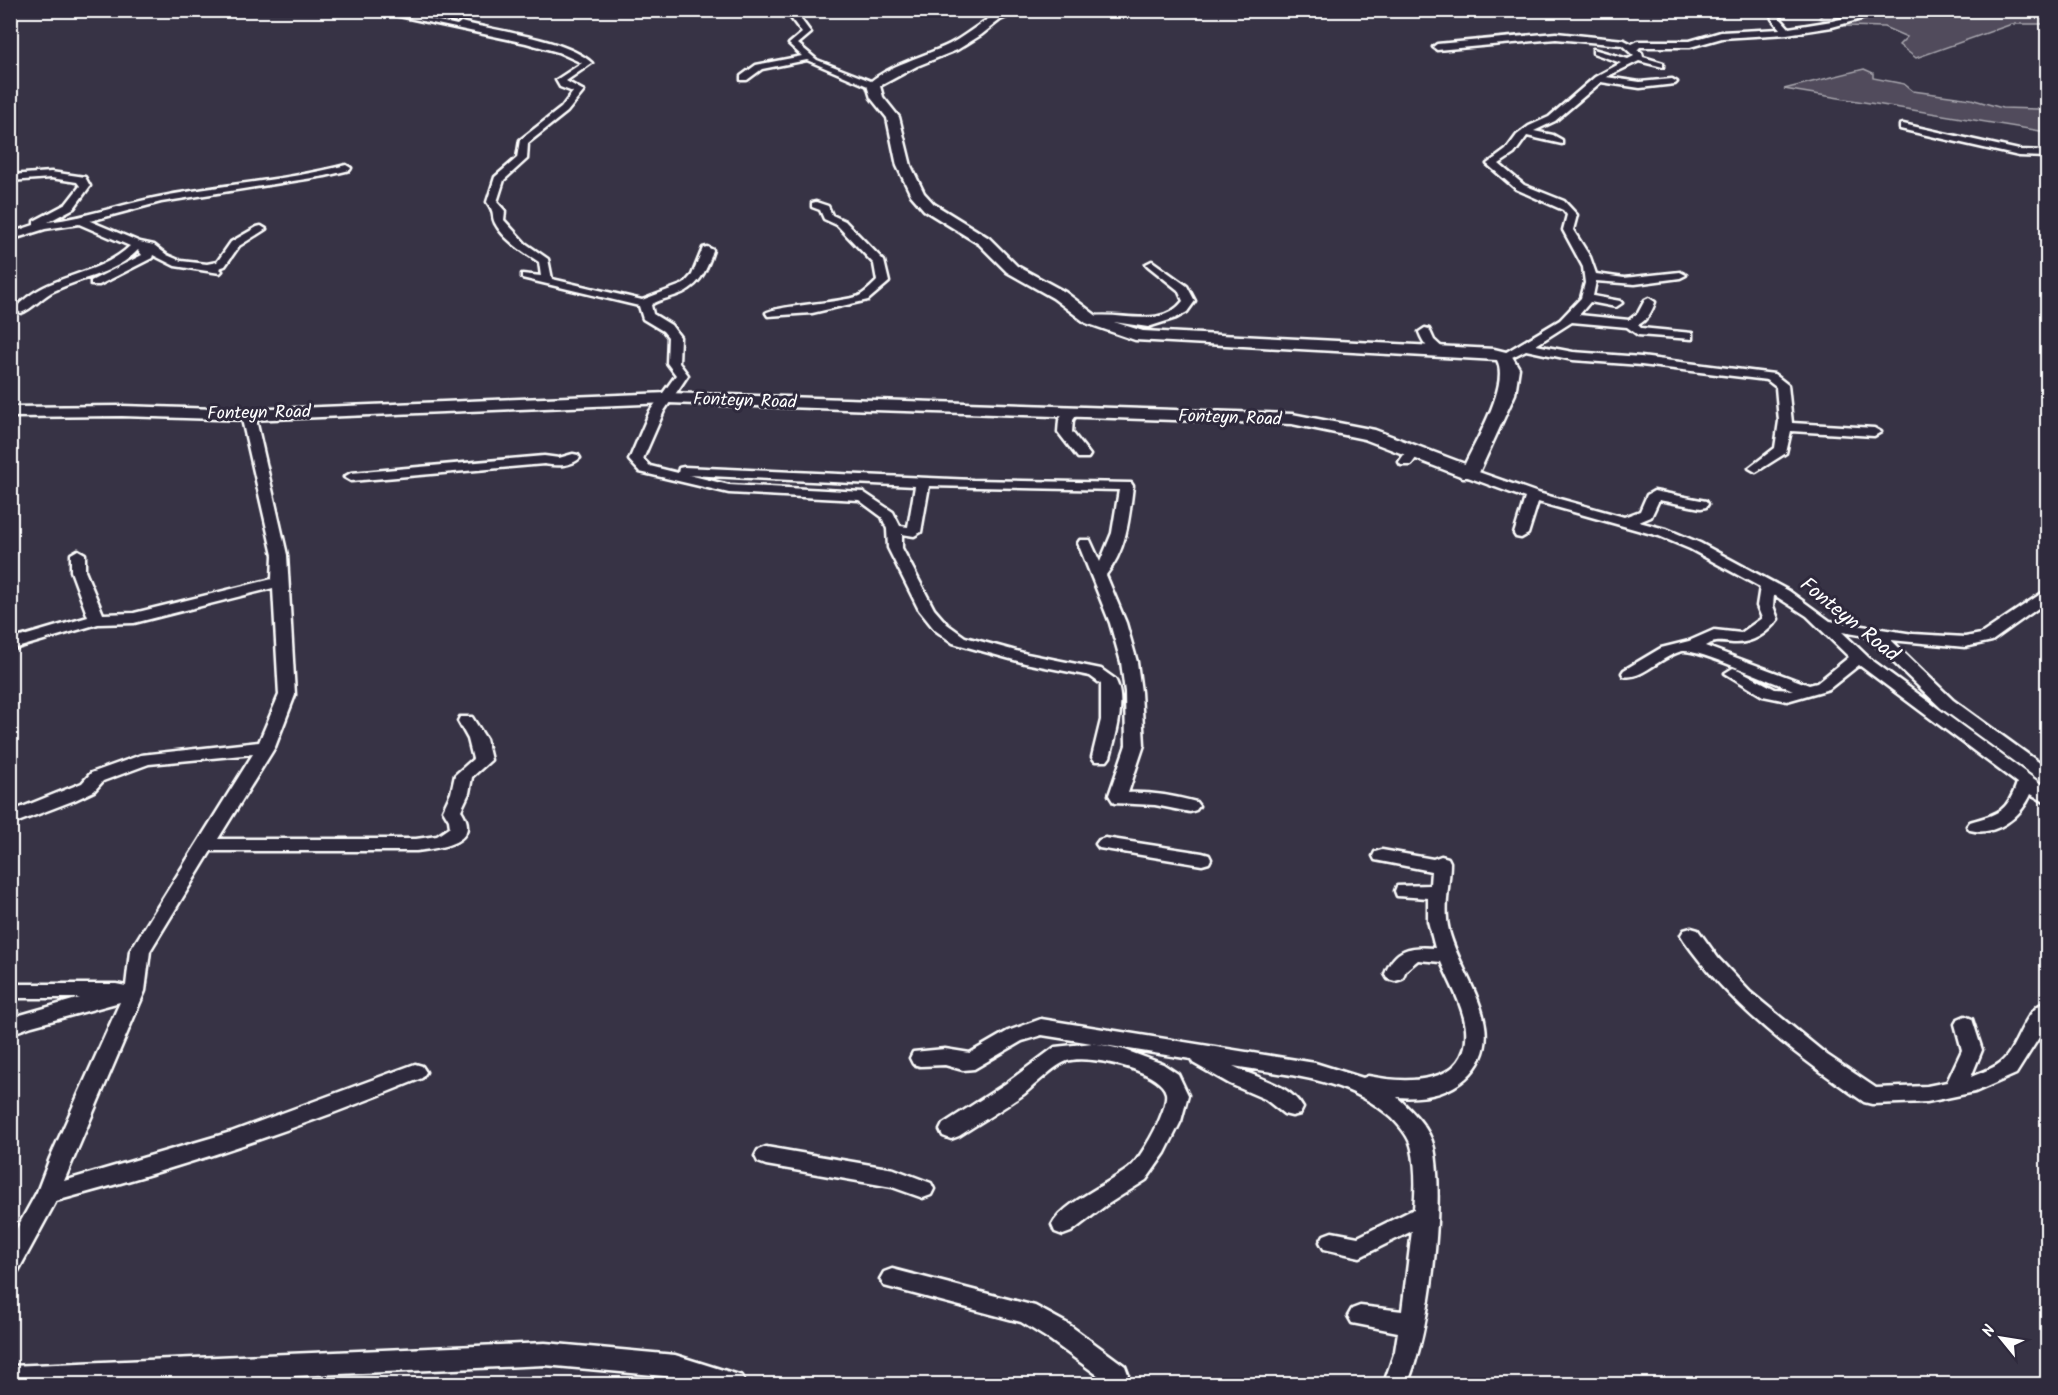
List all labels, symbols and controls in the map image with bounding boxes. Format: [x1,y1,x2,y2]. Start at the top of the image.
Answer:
street label: Fonteyn Road [693,385,798,418]
street label: Fonteyn Road [207,398,312,429]
street label: Fonteyn Road [1178,402,1283,435]
street label: Fonteyn Road [1792,569,1907,671]
north arrow [1971,1308,2031,1368]
text: N [1976,1321,2003,1342]

